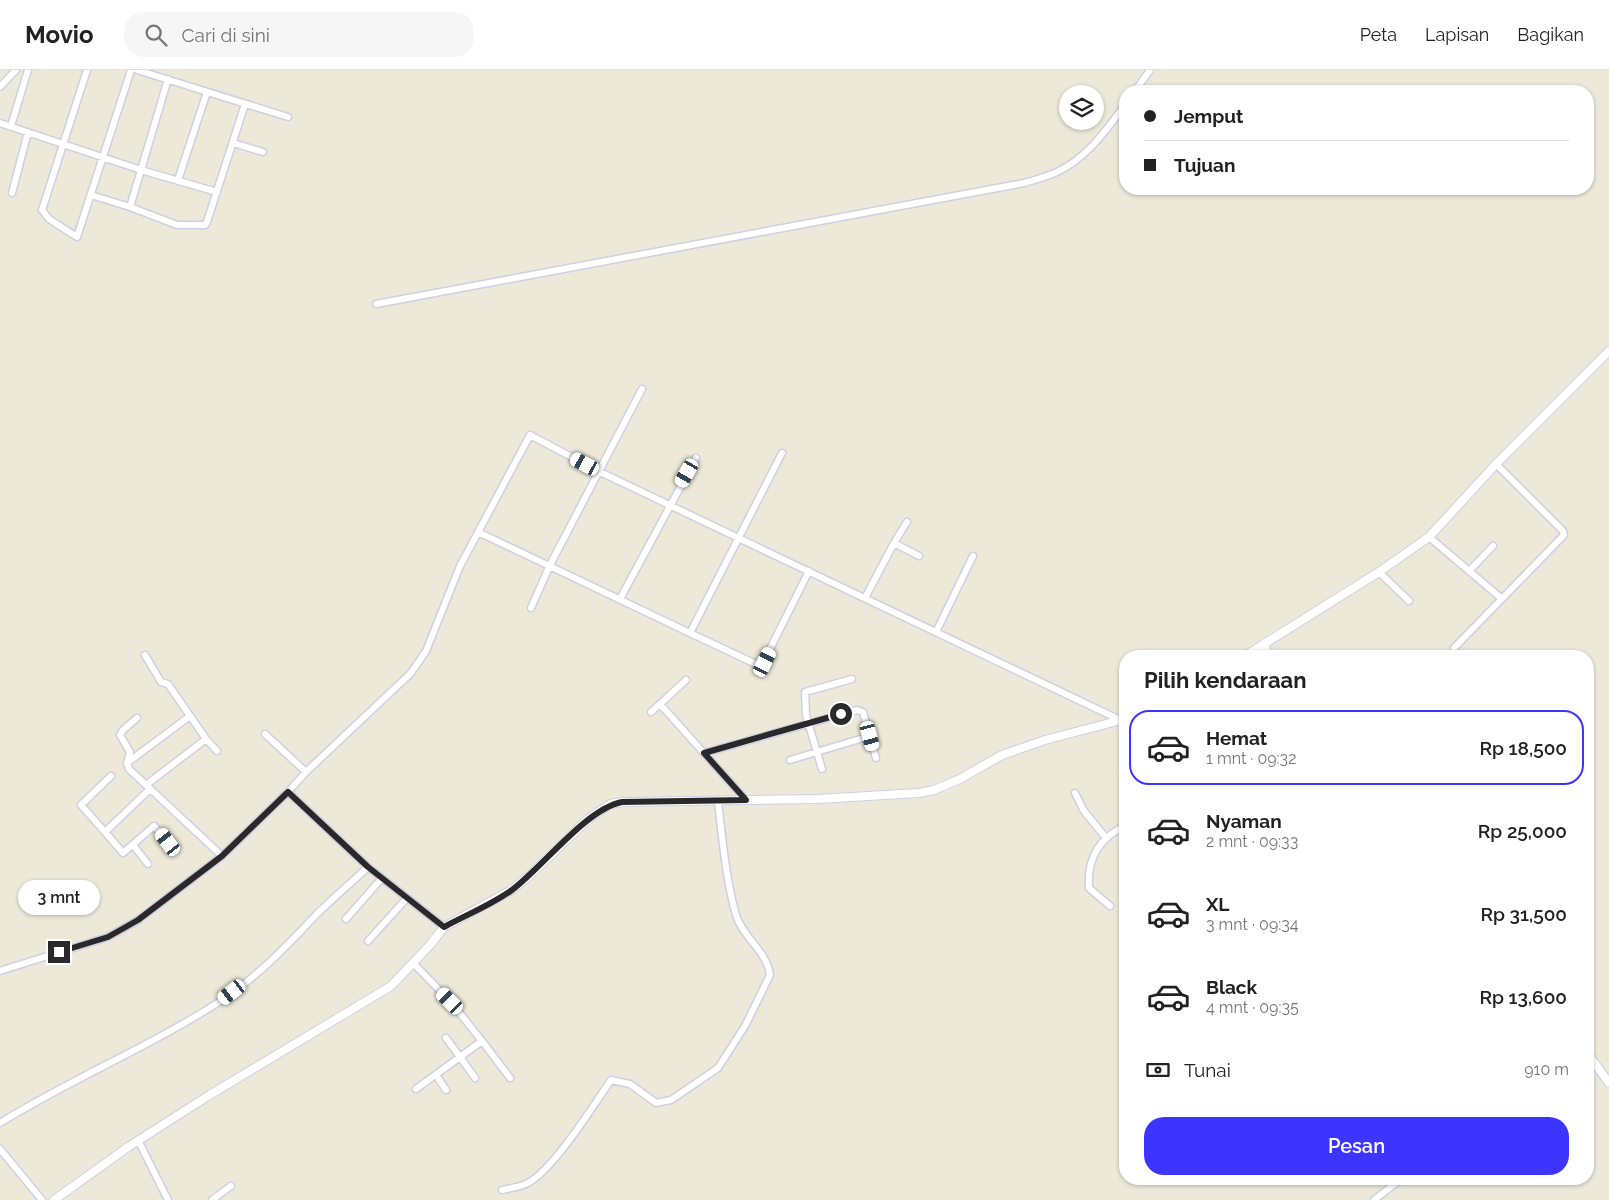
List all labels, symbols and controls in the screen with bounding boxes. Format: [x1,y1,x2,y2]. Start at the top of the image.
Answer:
search box [124,12,474,57]
text: Movio [25,20,94,49]
icon: search [142,21,170,49]
text: Cari di sini [182,24,270,46]
text: Peta [1360,24,1397,45]
text: Lapisan [1425,24,1489,45]
text: Bagikan [1517,24,1584,45]
map controls [1059,85,1104,130]
button: layers [1059,85,1104,130]
text: Jemput [1174,105,1243,127]
text: Tujuan [1174,154,1235,176]
car [568,450,601,478]
car [673,456,700,490]
car [751,645,778,679]
text: Pilih kendaraan [1144,667,1306,693]
route start [830,703,852,725]
car [858,720,881,752]
icon: car [1146,725,1191,770]
text: Hemat [1206,727,1267,749]
text: Rp 18,500 [1480,737,1567,759]
text: 1 mnt · 09:32 [1206,749,1296,768]
icon: car [1146,808,1191,853]
text: Nyaman [1206,810,1282,832]
text: Rp 25,000 [1478,820,1567,842]
car [152,826,183,858]
text: 2 mnt · 09:33 [1206,832,1298,851]
callout: 3 mnt [18,880,100,914]
text: 3 mnt [38,888,80,907]
icon: car [1146,891,1191,936]
text: XL [1206,893,1229,915]
text: Rp 31,500 [1481,903,1567,925]
text: 3 mnt · 09:34 [1206,915,1299,934]
route end [48,941,70,963]
icon: car [1146,974,1191,1019]
text: Black [1206,976,1257,998]
car [215,977,248,1007]
car [434,985,465,1017]
text: Rp 13,600 [1479,986,1567,1008]
text: 4 mnt · 09:35 [1206,998,1299,1017]
icon: cash [1144,1056,1172,1084]
text: Tunai [1184,1059,1231,1081]
text: 910 m [1524,1060,1569,1079]
button: Pesan [1144,1117,1569,1175]

